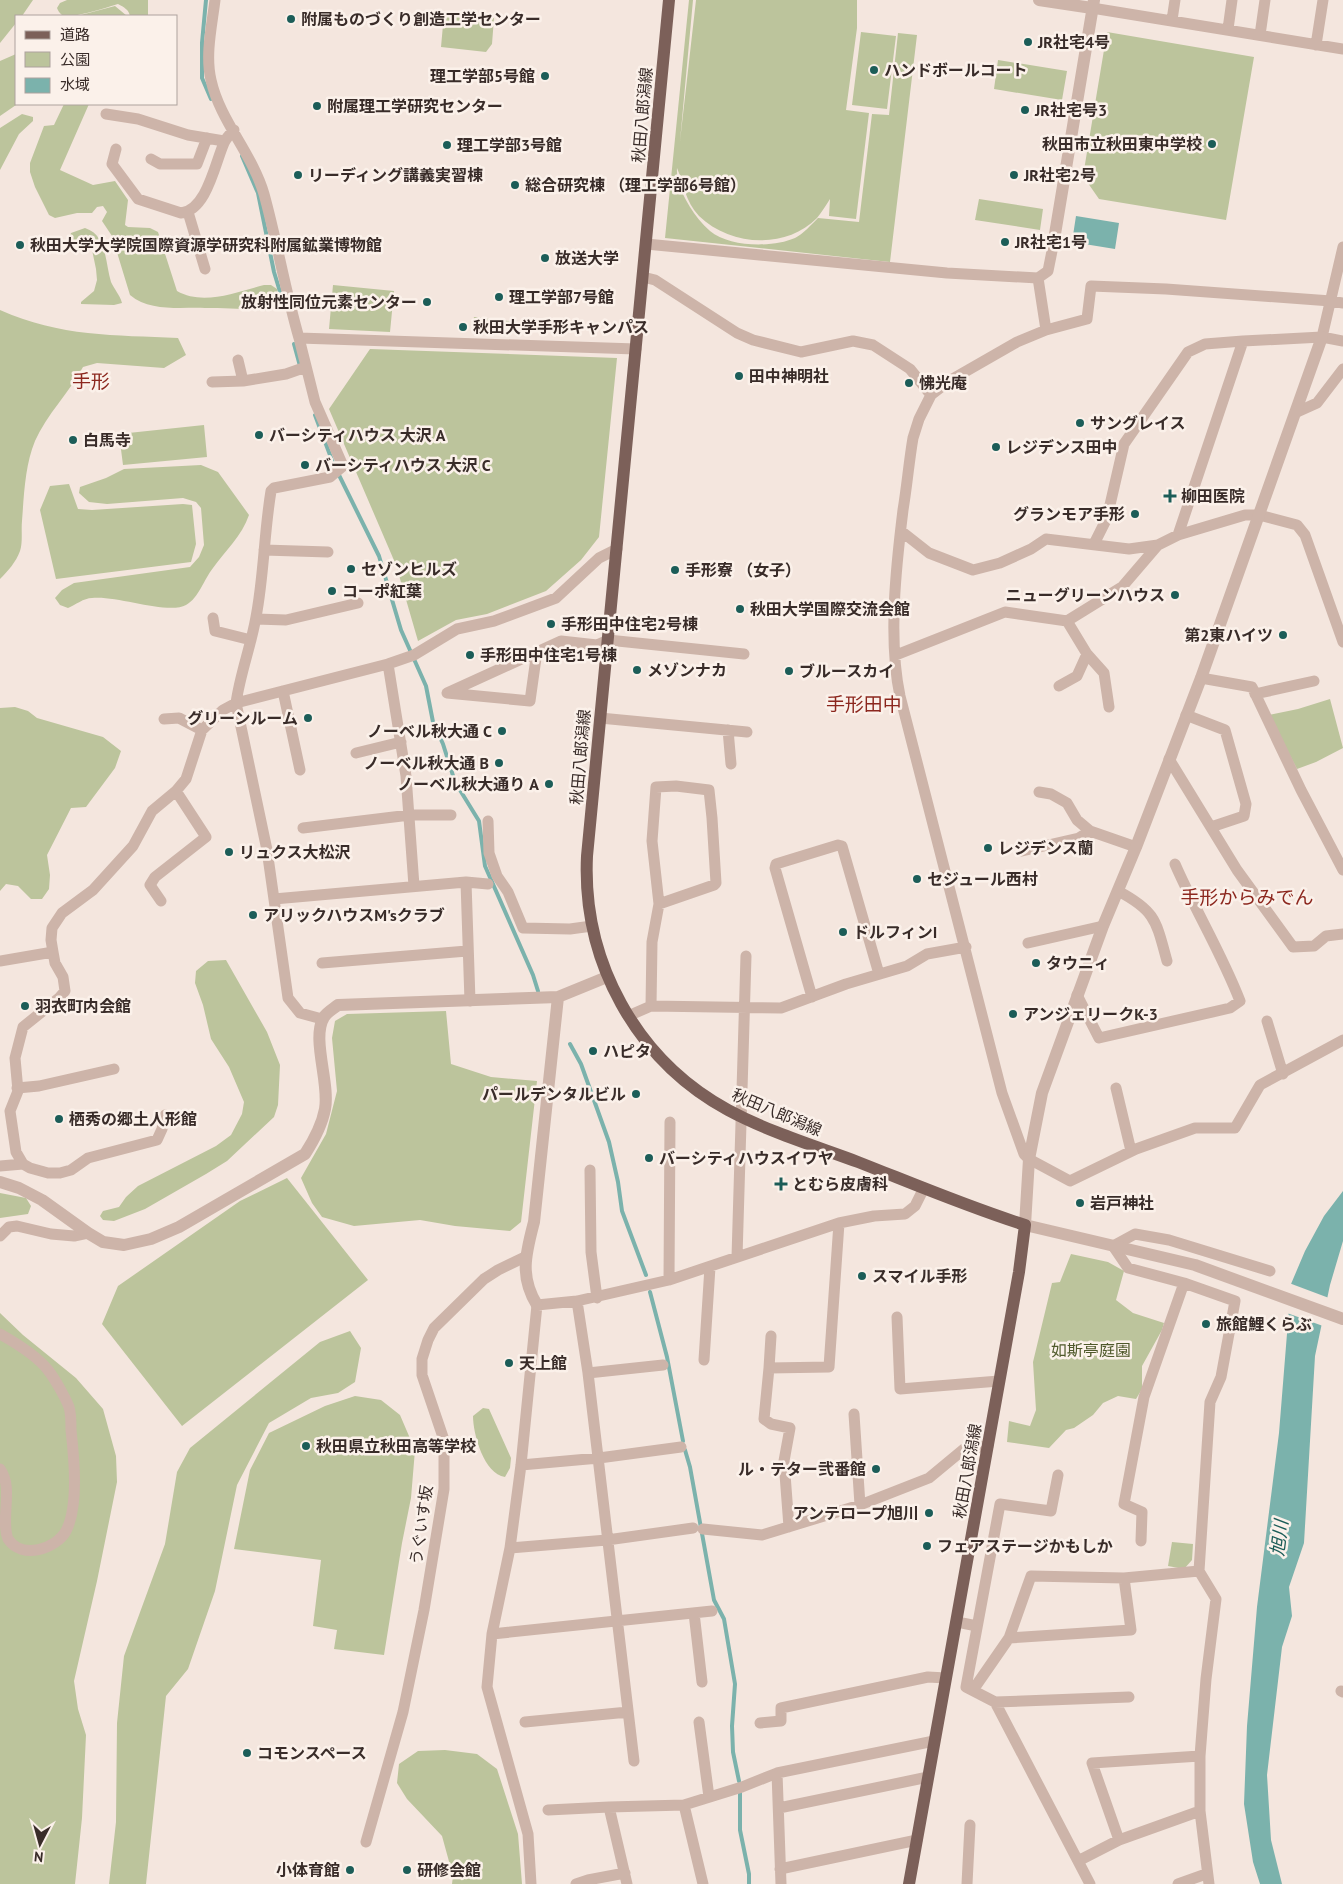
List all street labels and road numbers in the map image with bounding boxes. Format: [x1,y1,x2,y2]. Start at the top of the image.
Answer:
street label: 秋田八郎潟線 [628,66,656,164]
street label: 秋田八郎潟線 [566,708,594,806]
street label: 秋田八郎潟線 [729,1084,825,1140]
street label: 秋田八郎潟線 [949,1422,985,1520]
street label: うぐいす坂 [406,1484,436,1566]

